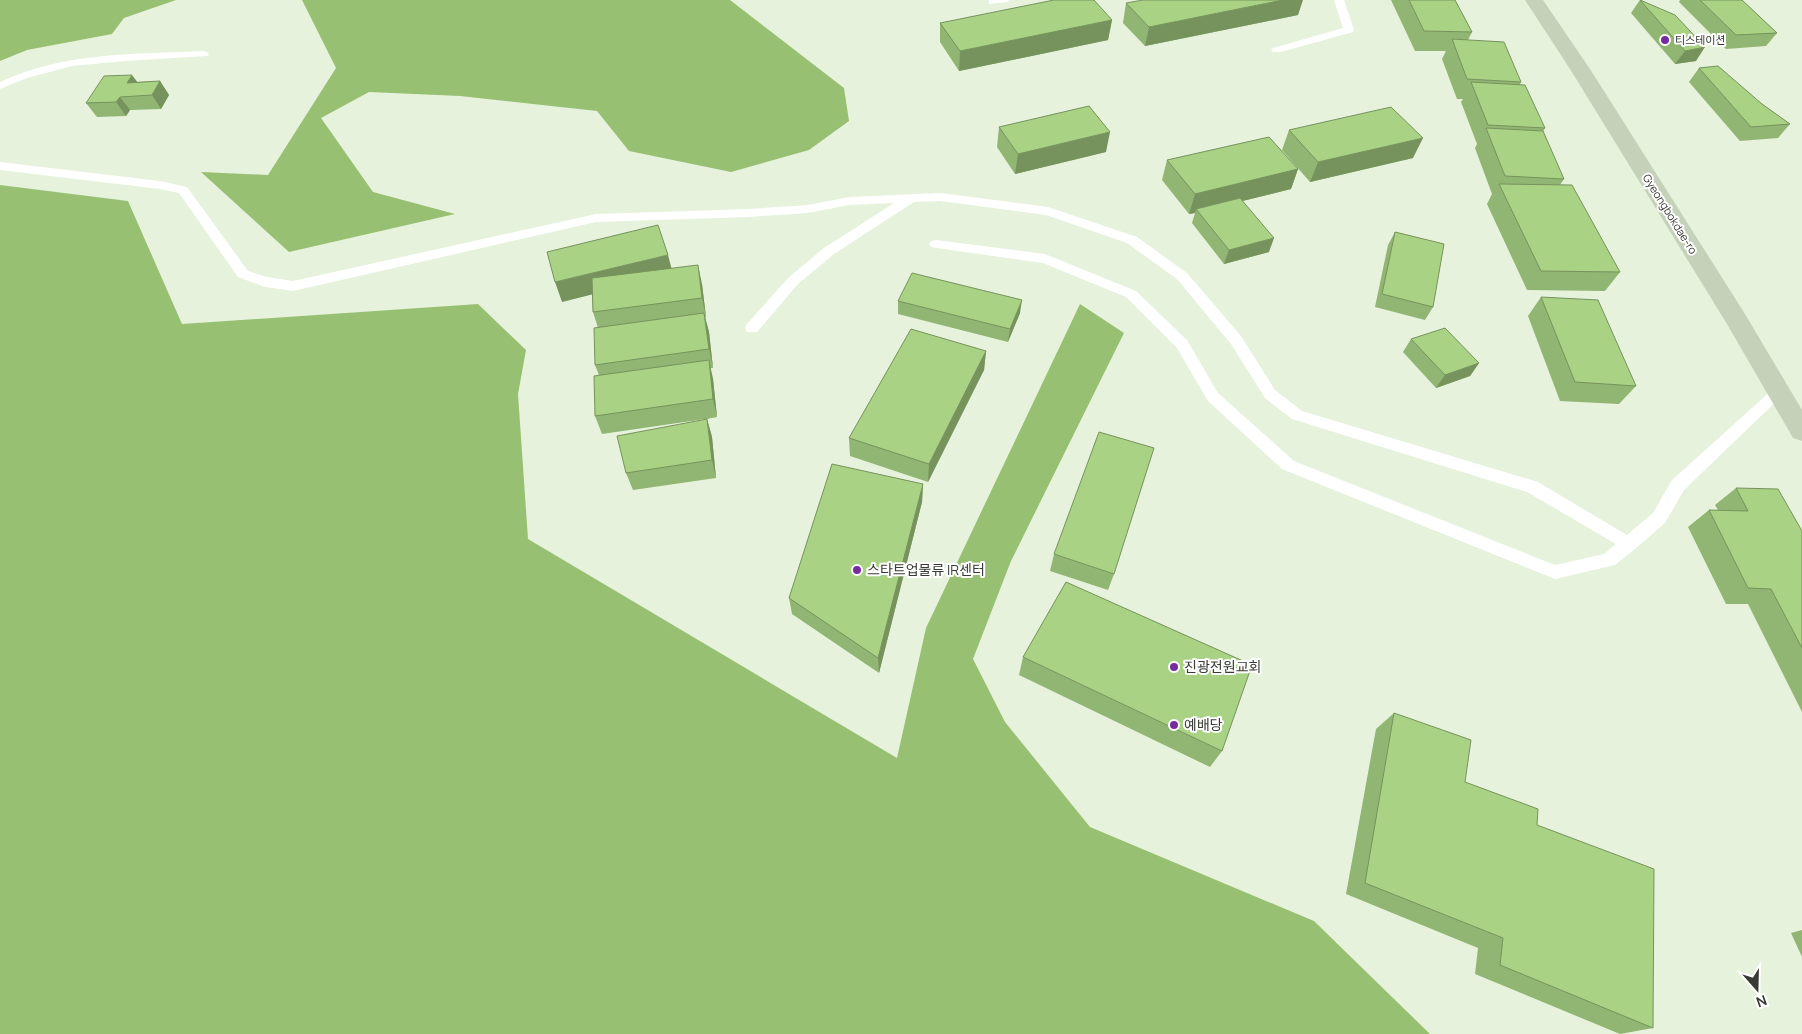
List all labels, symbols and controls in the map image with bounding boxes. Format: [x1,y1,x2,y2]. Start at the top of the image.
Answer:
place label: 티스테이션 [1675,32,1726,47]
marker: 티스테이션 [1659,34,1671,46]
street label: Gyeongbokdae-ro [1640,171,1701,257]
place label: 스타트업물류 IR센터 [867,560,985,579]
marker: 스타트업물류 IR센터 [851,564,863,576]
place label: 진광전원교회 [1184,657,1261,676]
marker: 진광전원교회 [1168,661,1180,673]
place label: 예배당 [1184,715,1223,734]
marker: 예배당 [1168,719,1180,731]
north arrow [1732,964,1782,1014]
text: N [1754,991,1770,1012]

